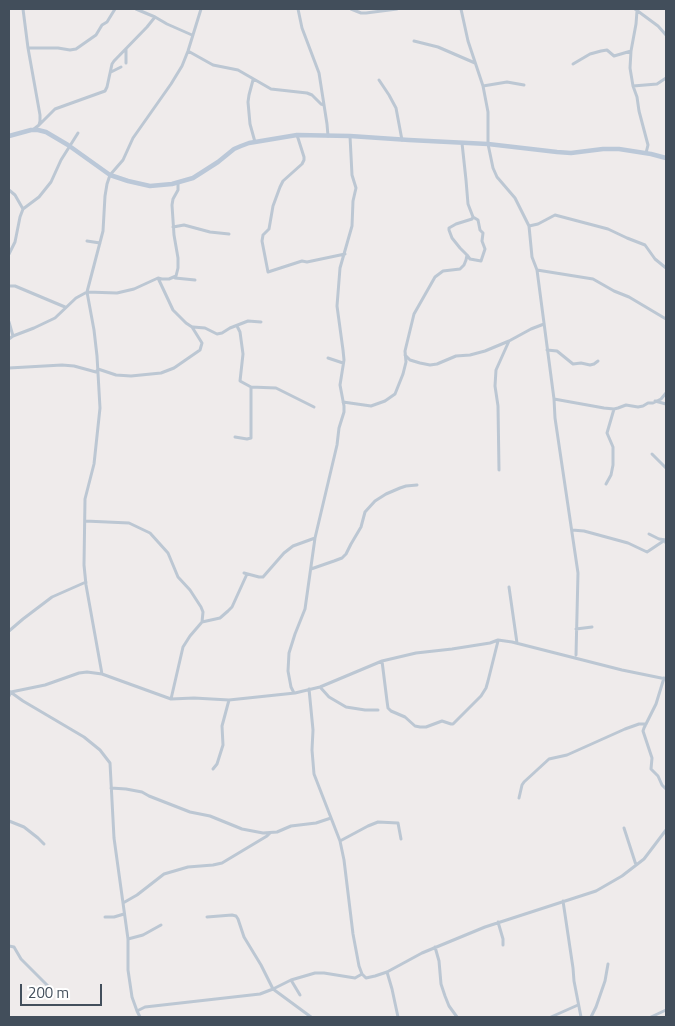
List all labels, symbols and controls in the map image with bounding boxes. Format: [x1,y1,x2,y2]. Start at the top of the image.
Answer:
scale bar [22,974,105,1006]
text: 200 m [28,981,69,1004]

